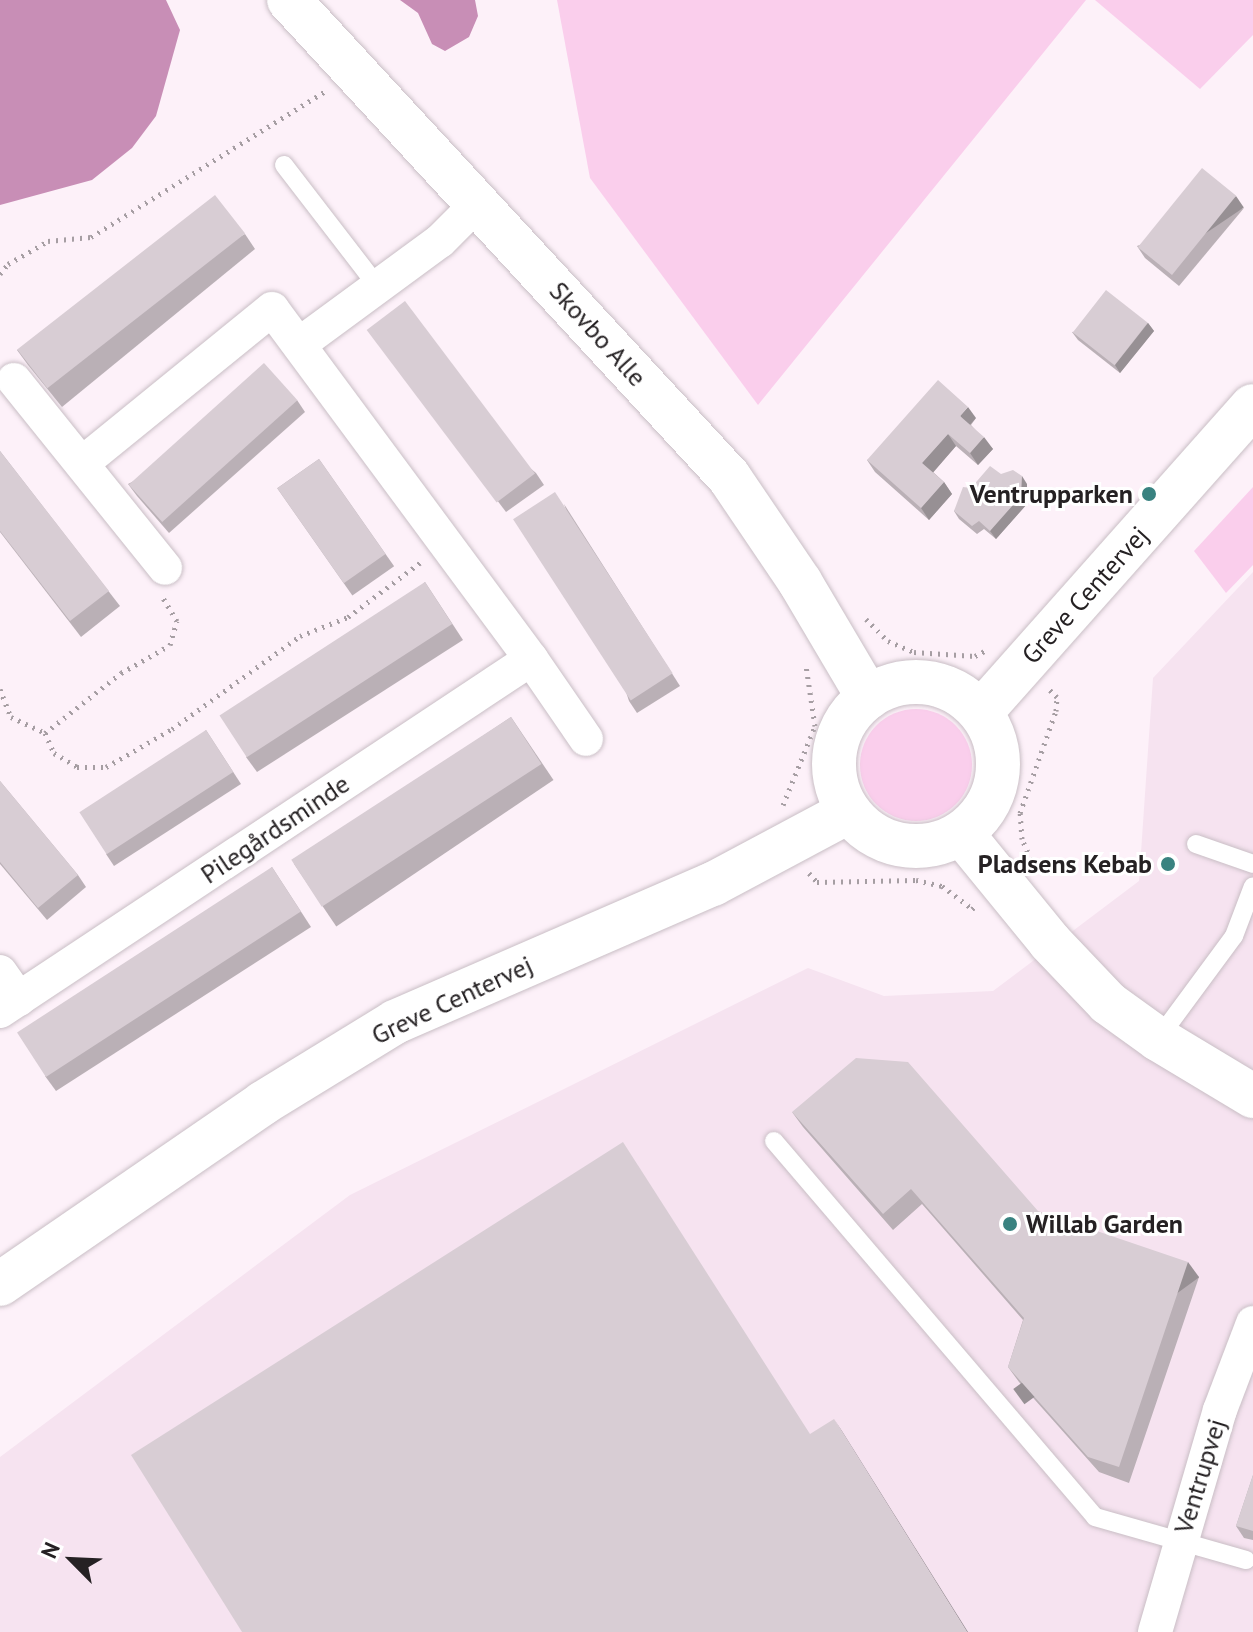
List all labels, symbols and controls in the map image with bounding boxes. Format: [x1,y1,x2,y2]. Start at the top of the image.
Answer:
street label: Skovbo Alle [543,275,653,393]
place label: Ventrupparken [970,478,1133,510]
marker: Ventrupparken [1140,485,1158,503]
street label: Greve Centervej [1015,520,1155,670]
street label: Pilegårdsminde [195,768,355,890]
place label: Pladsens Kebab [978,848,1152,880]
marker: Pladsens Kebab [1159,855,1177,873]
street label: Greve Centervej [367,949,537,1051]
place label: Willab Garden [1026,1208,1183,1240]
marker: Willab Garden [1001,1215,1019,1233]
street label: Ventrupvej [1168,1415,1232,1537]
north arrow [32,1520,112,1600]
text: N [34,1538,66,1563]

